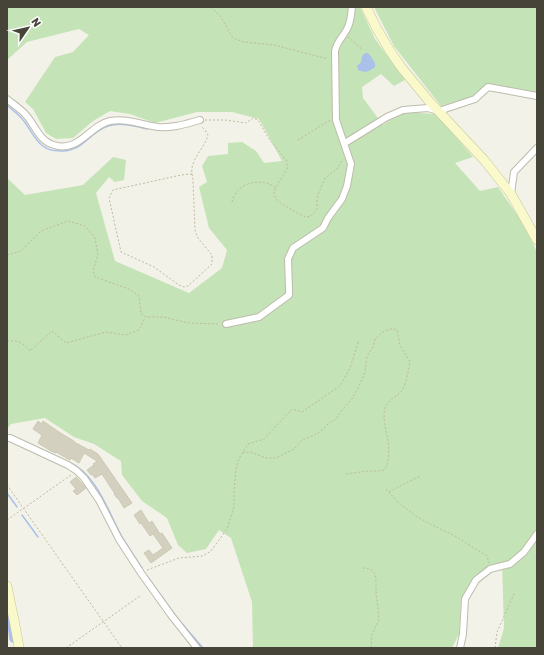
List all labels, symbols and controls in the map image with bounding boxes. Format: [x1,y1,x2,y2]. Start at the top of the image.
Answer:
north arrow [8,8,48,48]
text: N [28,16,44,30]

